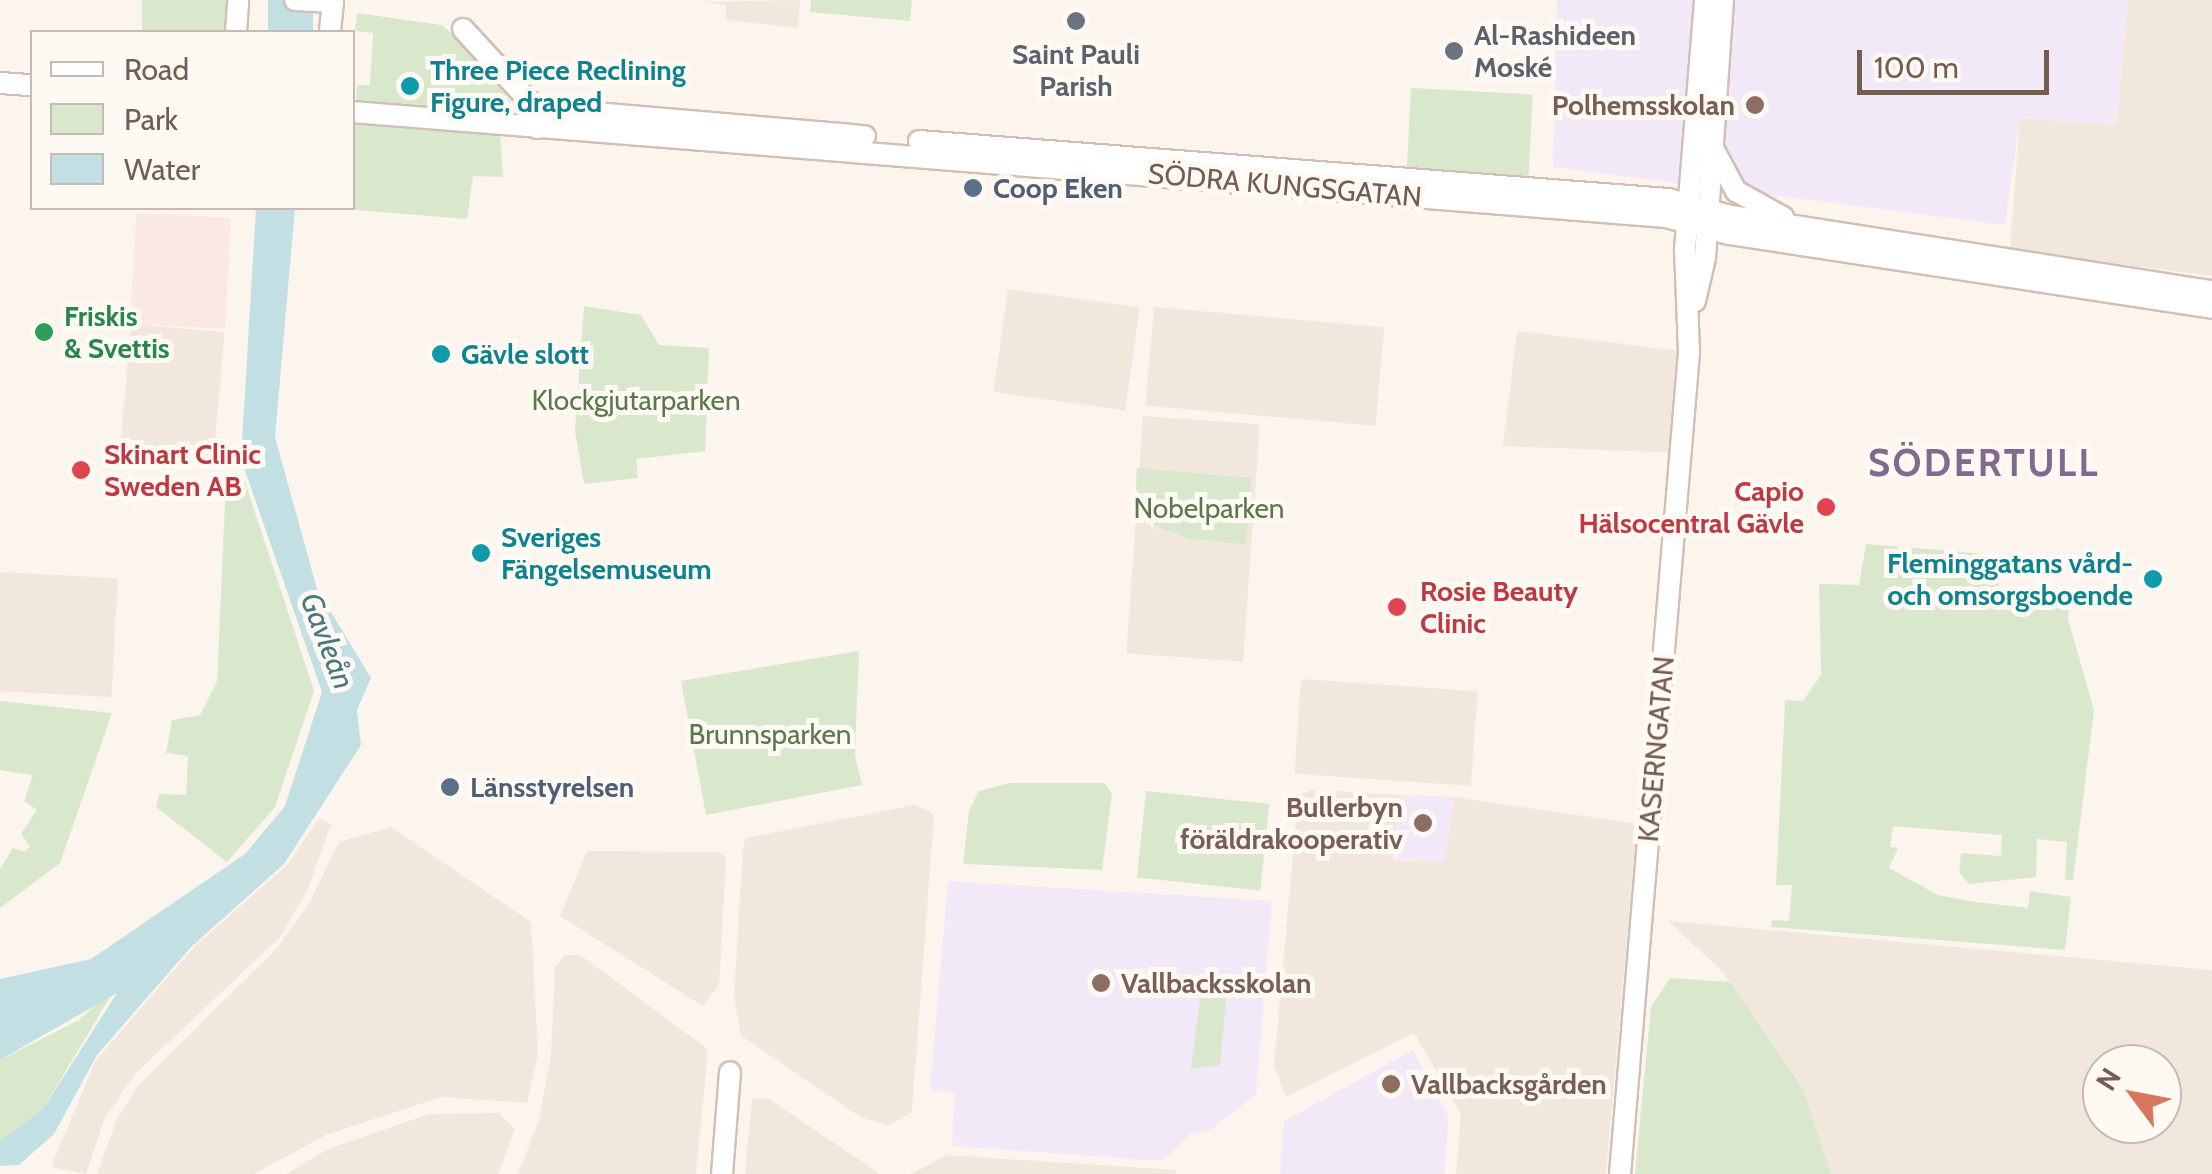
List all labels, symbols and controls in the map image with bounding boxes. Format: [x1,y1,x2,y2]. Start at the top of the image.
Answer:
marker: Saint Pauli Parish [1065,10,1087,32]
place label: Al-Rashideen Moské [1474,18,1636,84]
legend [30,30,355,210]
scale bar [1862,30,2054,92]
place label: Saint Pauli Parish [1012,37,1140,103]
marker: Al-Rashideen Moské [1443,40,1465,62]
text: 100 m [1874,49,1959,86]
text: Road [124,51,189,88]
place label: Three Piece Reclining Figure, draped [430,53,686,119]
marker: Three Piece Reclining Figure, draped [399,75,421,97]
place label: Polhemsskolan [1552,88,1735,122]
marker: Polhemsskolan [1744,94,1766,116]
text: Park [124,101,178,138]
text: Water [124,151,200,188]
street label: SÖDRA KUNGSGATAN [1147,156,1423,214]
place label: Coop Eken [993,171,1123,205]
marker: Coop Eken [962,177,984,199]
place label: Friskis & Svettis [64,299,170,365]
marker: Friskis & Svettis [33,321,55,343]
place label: Gävle slott [461,337,589,371]
marker: Gävle slott [430,343,452,365]
park label: Klockgjutarparken [531,383,741,417]
place label: Skinart Clinic Sweden AB [104,437,261,503]
district label: SÖDERTULL [1868,440,2100,486]
marker: Skinart Clinic Sweden AB [68,457,94,483]
place label: Capio Hälsocentral Gävle [1579,474,1804,540]
park label: Nobelparken [1133,491,1285,525]
marker: Capio Hälsocentral Gävle [1813,494,1839,520]
place label: Sveriges Fängelsemuseum [501,520,712,586]
marker: Sveriges Fängelsemuseum [470,542,492,564]
place label: Fleminggatans vård- och omsorgsboende [1887,546,2133,612]
marker: Fleminggatans vård- och omsorgsboende [2142,568,2164,590]
place label: Rosie Beauty Clinic [1420,574,1578,640]
water label: Gavleån [292,588,362,694]
marker: Rosie Beauty Clinic [1384,594,1410,620]
street label: KASERNGATAN [1631,655,1681,843]
park label: Brunnsparken [689,717,851,751]
place label: Länsstyrelsen [470,770,634,804]
marker: Länsstyrelsen [439,776,461,798]
place label: Bullerbyn föräldrakooperativ [1180,790,1403,856]
marker: Bullerbyn föräldrakooperativ [1412,812,1434,834]
place label: Vallbacksskolan [1121,966,1312,1000]
marker: Vallbacksskolan [1090,972,1112,994]
north arrow [2082,1044,2182,1144]
text: N [2089,1062,2128,1097]
place label: Vallbacksgården [1411,1067,1607,1101]
marker: Vallbacksgården [1380,1073,1402,1095]

